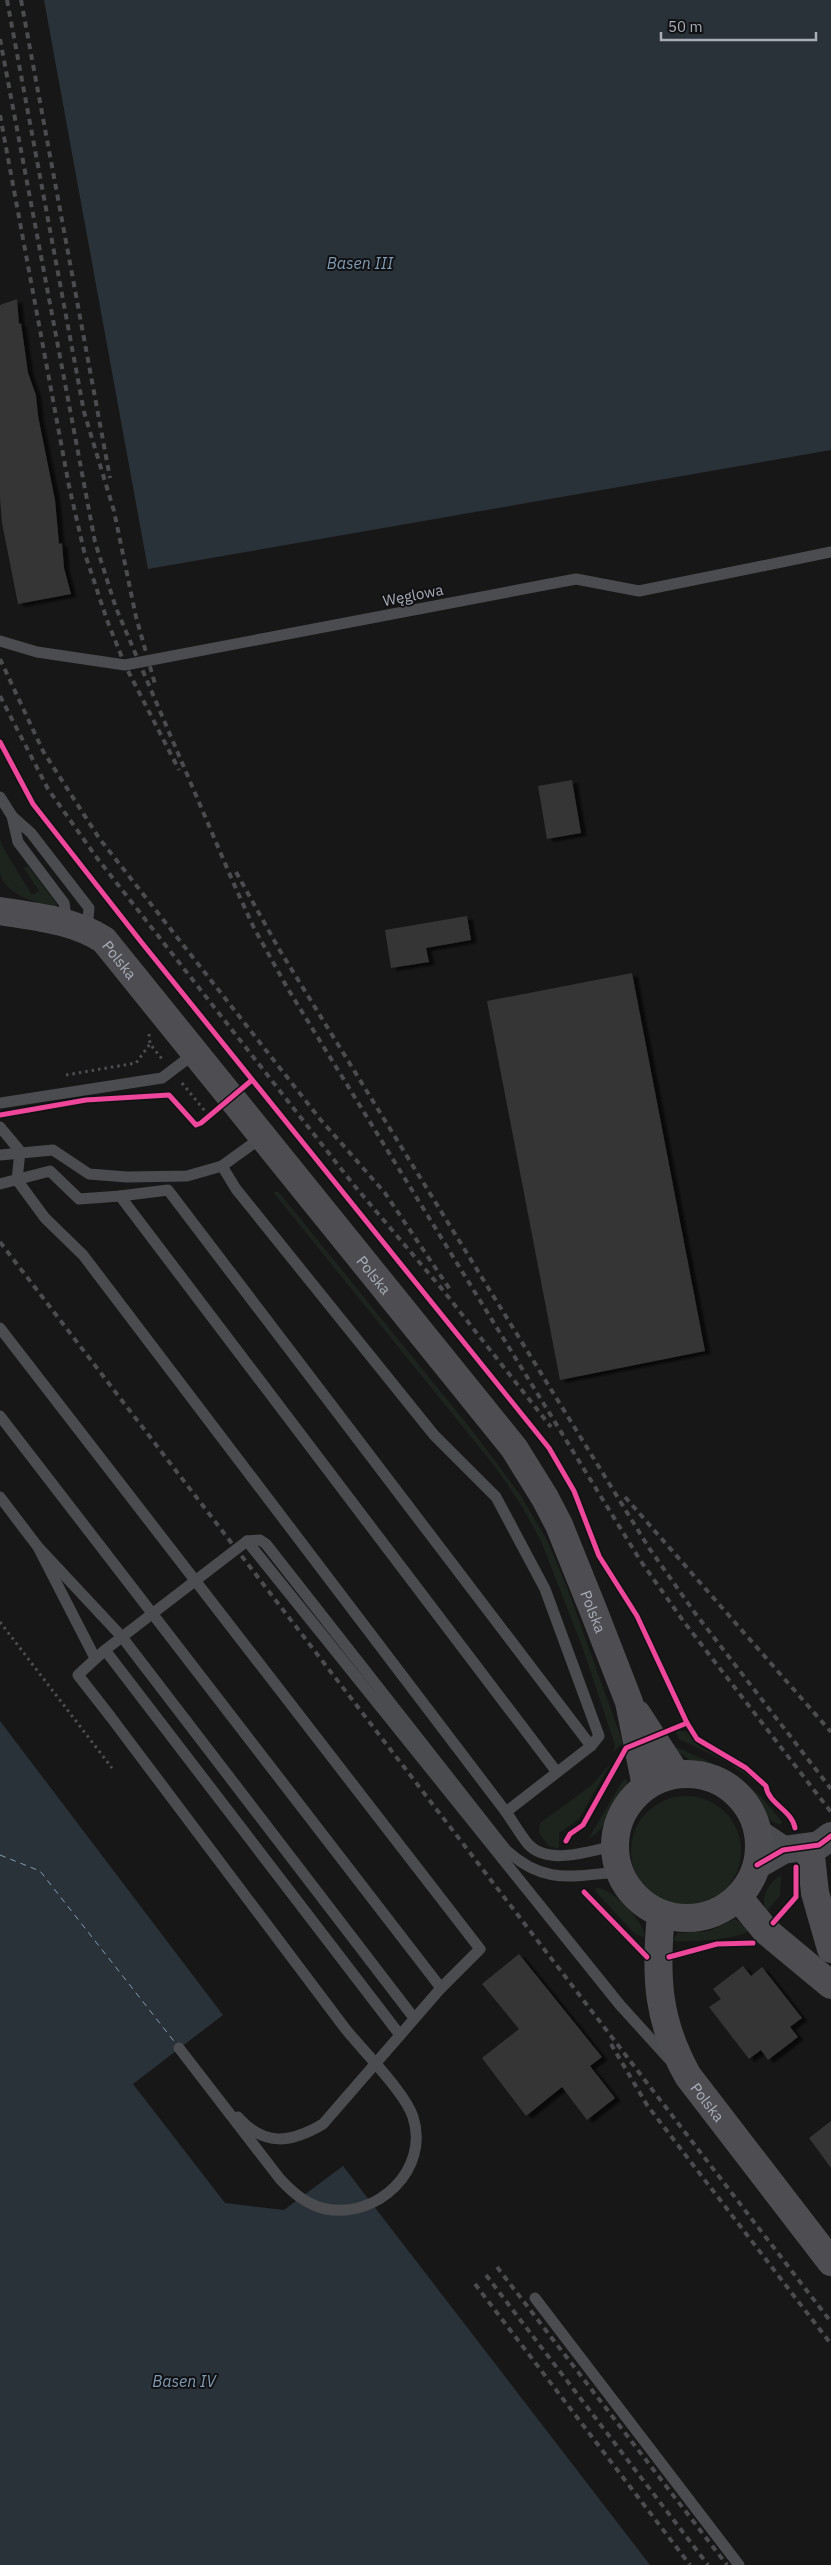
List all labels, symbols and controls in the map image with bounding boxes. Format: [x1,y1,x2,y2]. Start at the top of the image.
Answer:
scale bar [661,10,816,42]
text: 50 m [668,17,703,36]
water label: Basen III [327,253,394,273]
street label: Węglowa [381,580,445,610]
street label: Polska [98,936,141,983]
street label: Polska [353,1251,396,1298]
street label: Polska [577,1587,611,1636]
street label: Polska [687,2079,729,2125]
water label: Basen IV [152,2371,217,2391]

